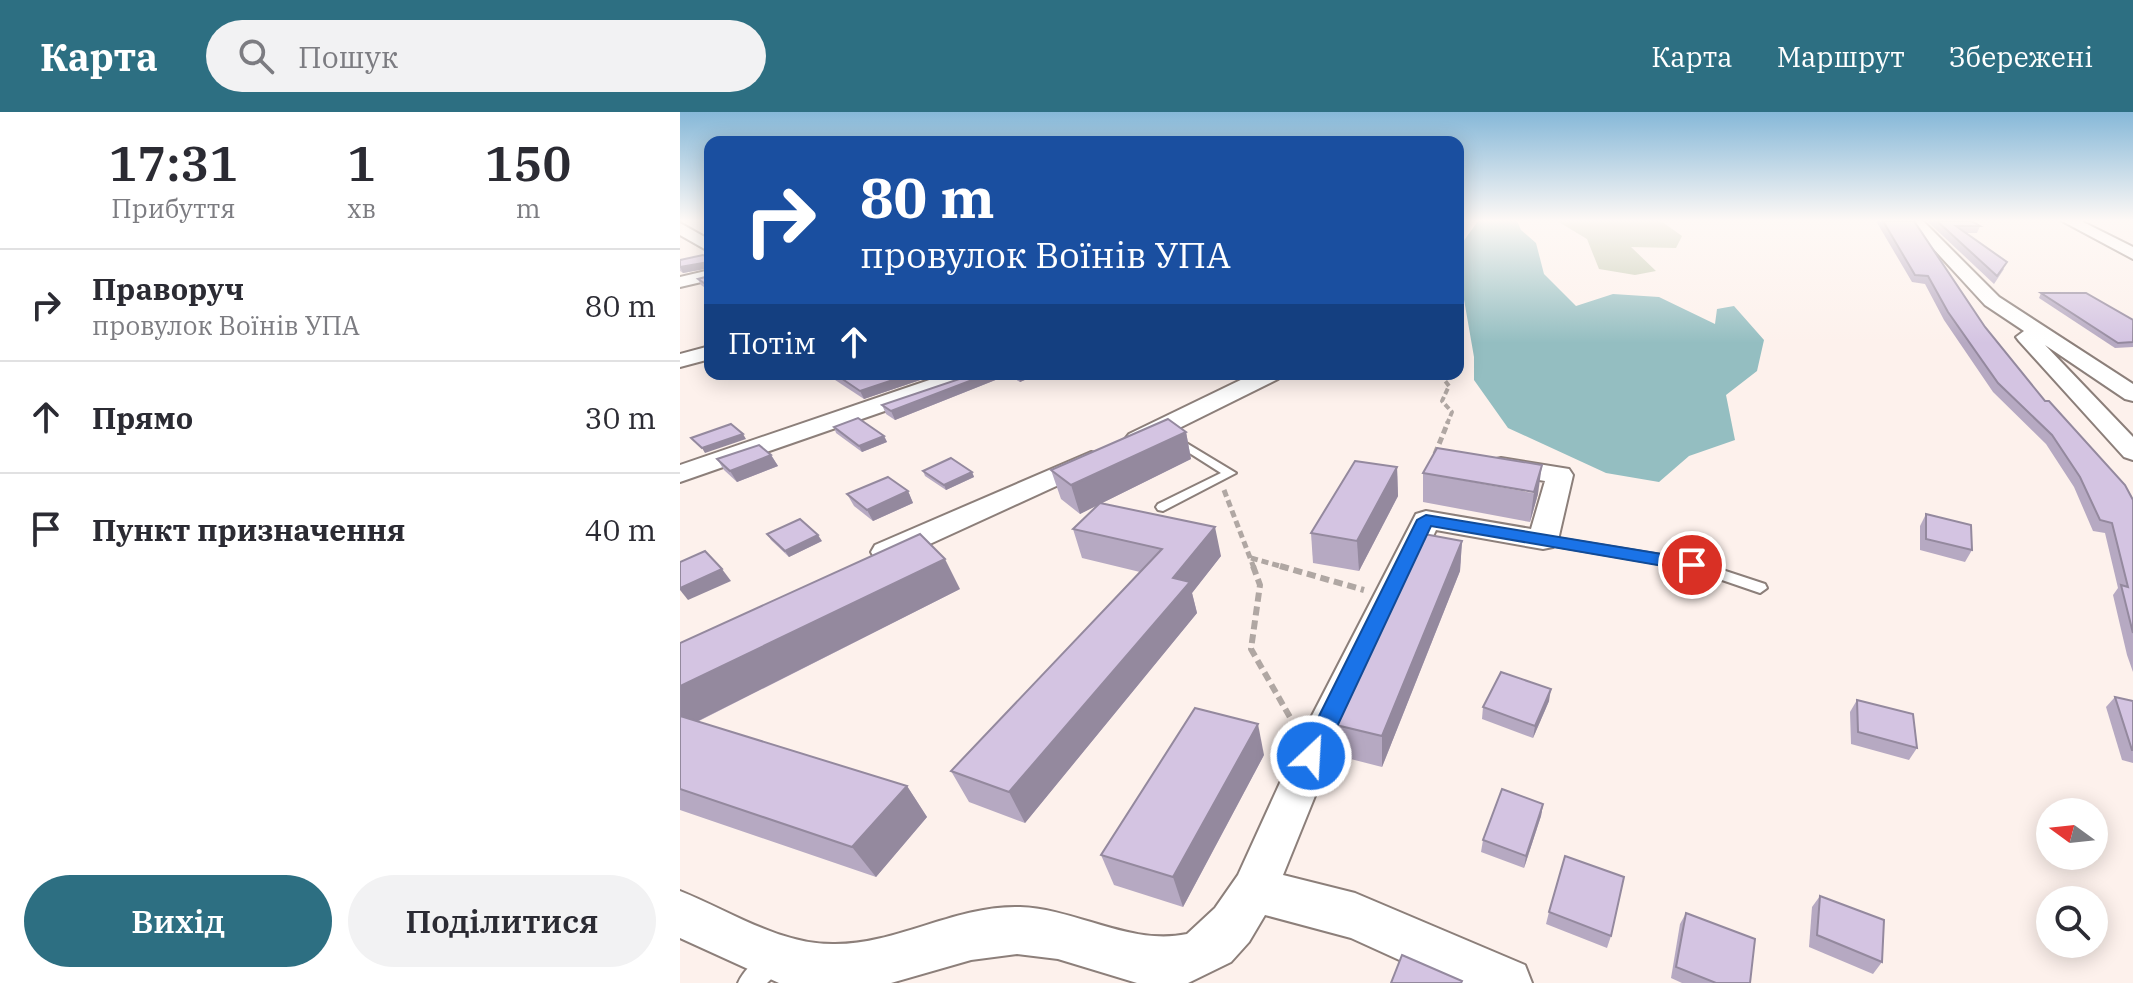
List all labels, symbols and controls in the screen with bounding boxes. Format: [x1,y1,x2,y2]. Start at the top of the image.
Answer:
search box [206,20,766,92]
text: Карта [40,32,158,81]
icon: search [234,34,278,78]
text: Пошук [298,37,398,76]
text: Карта [1651,38,1733,75]
text: Маршрут [1777,38,1905,75]
text: Збережені [1949,38,2093,75]
text: 17:31 [109,132,238,194]
text: 1 [347,132,376,194]
text: 150 [485,132,571,194]
text: 80 m [860,161,995,233]
icon: right [728,168,832,272]
text: Прибуття [111,191,236,225]
text: хв [347,191,376,225]
text: m [516,191,540,225]
text: провулок Воїнів УПА [860,231,1231,278]
text: Праворуч [92,269,244,308]
icon: right [24,283,68,327]
text: 80 m [584,286,656,325]
text: провулок Воїнів УПА [92,308,360,342]
icon: ahead [832,320,876,364]
text: Потім [728,323,816,362]
icon: ahead [24,395,68,439]
text: Прямо [92,398,193,437]
text: 30 m [584,398,656,437]
icon: arrive [24,507,68,551]
text: Пункт призначення [92,510,405,549]
text: 40 m [584,510,656,549]
pin [1658,531,1726,599]
icon: arrive [1670,543,1714,587]
position arrow [1269,714,1353,798]
north arrow [2036,798,2108,870]
map controls [2036,798,2108,958]
button: Вихід [24,875,332,967]
button: Поділитися [348,875,656,967]
button: search [2036,886,2108,958]

